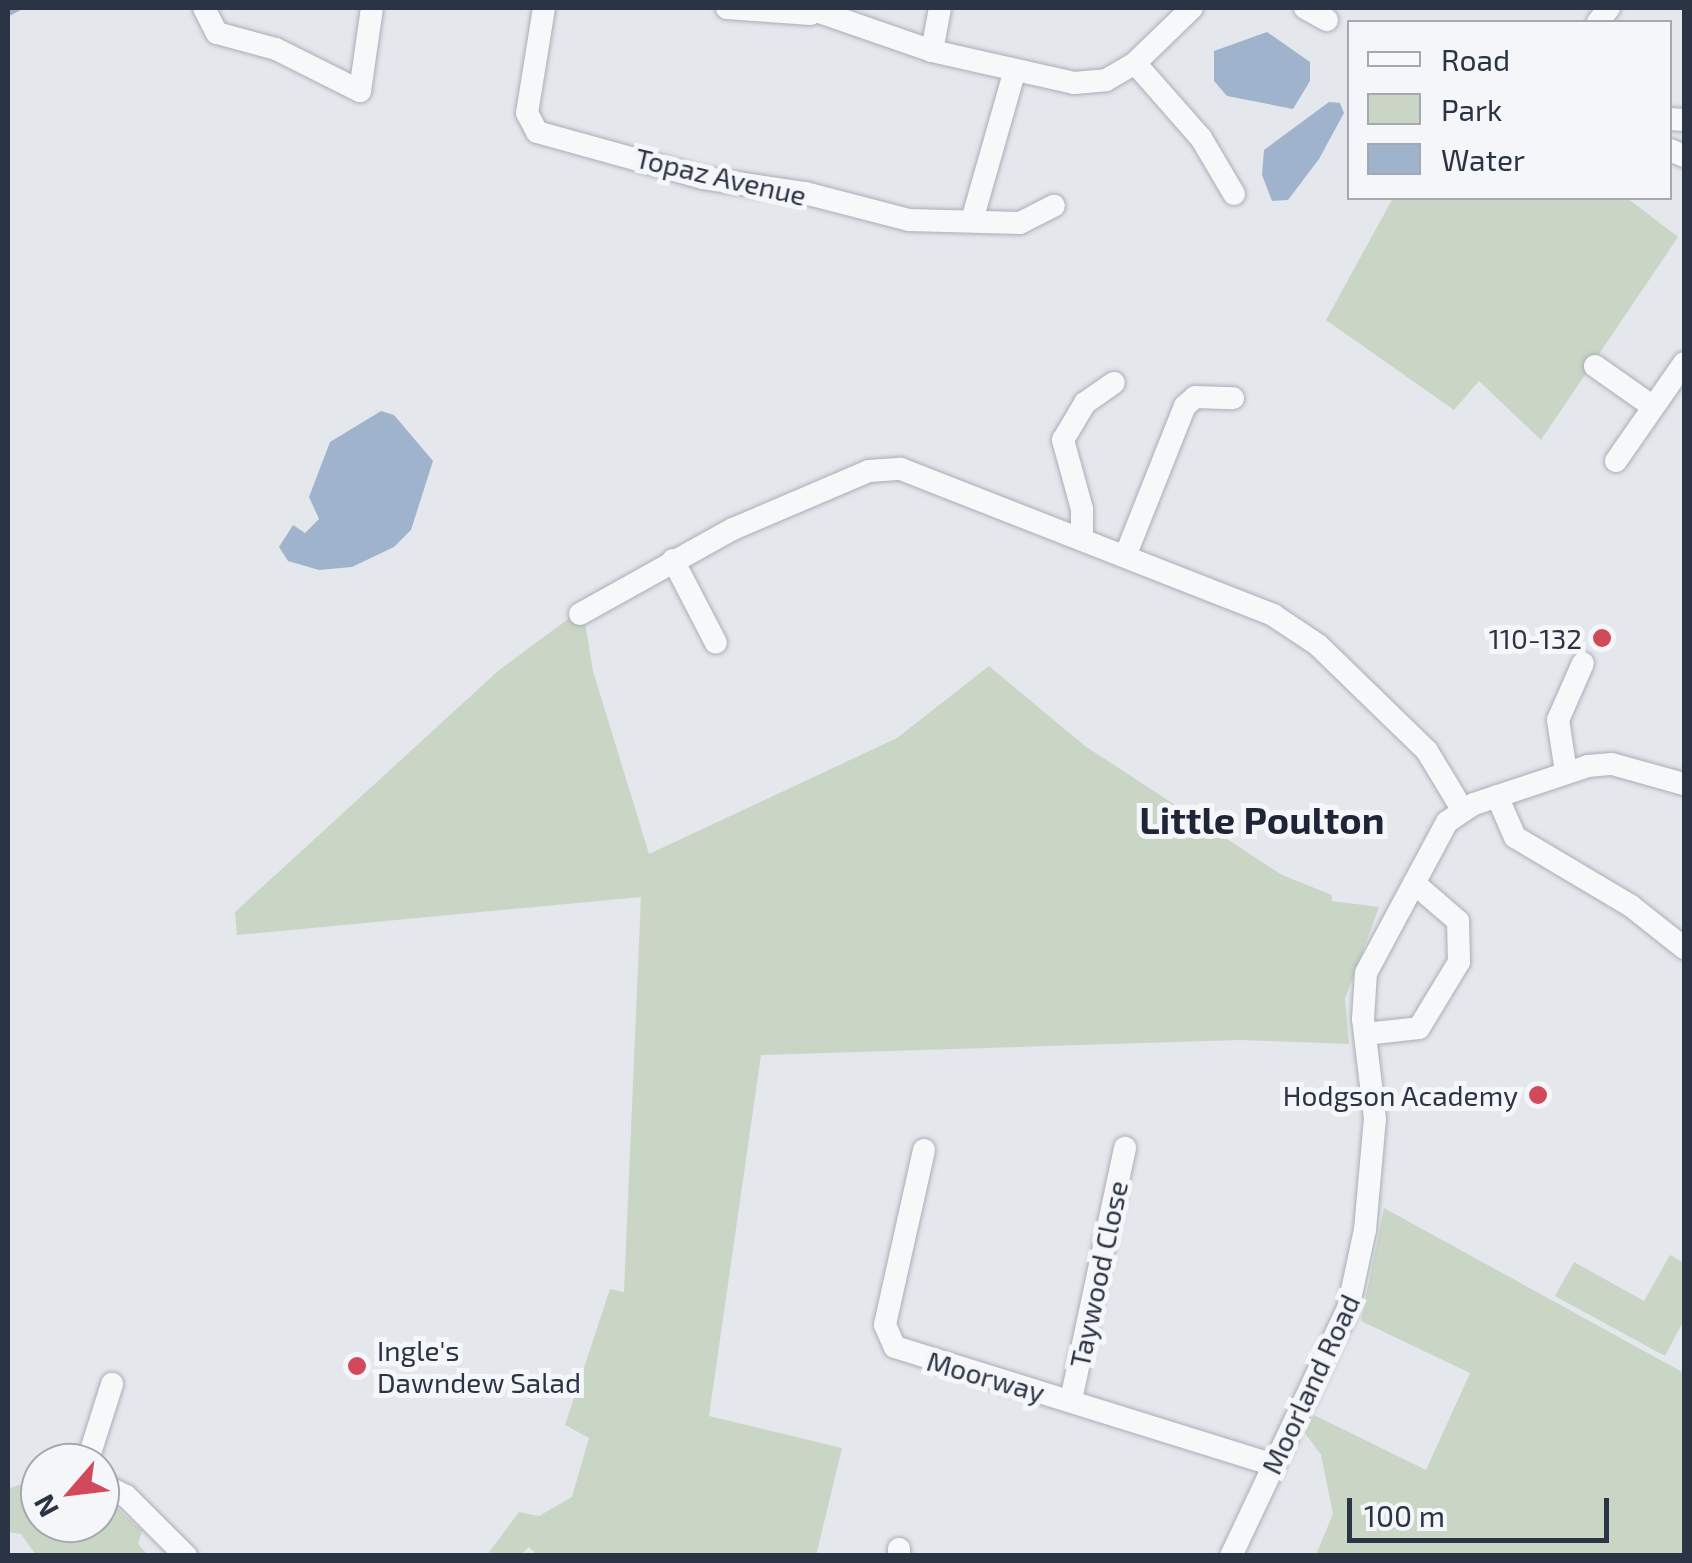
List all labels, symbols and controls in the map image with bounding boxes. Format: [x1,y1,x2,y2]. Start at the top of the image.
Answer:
legend [1347,20,1672,200]
text: Road [1441,41,1510,77]
text: Park [1441,91,1502,127]
street label: Topaz Avenue [632,140,810,212]
text: Water [1441,141,1525,177]
place label: 110-132 [1489,621,1582,655]
marker: 110-132 [1591,627,1613,649]
district label: Little Poulton [1139,797,1385,843]
place label: Hodgson Academy [1282,1078,1518,1112]
marker: Hodgson Academy [1527,1084,1549,1106]
street label: Taywood Close [1062,1177,1134,1371]
street label: Moorland Road [1254,1289,1366,1479]
place label: Ingle's Dawndew Salad [377,1333,582,1399]
street label: Moorway [923,1343,1049,1409]
marker: Ingle's Dawndew Salad [346,1355,368,1377]
north arrow [20,1443,120,1543]
scale bar [1352,1478,1614,1540]
text: N [26,1489,65,1523]
text: 100 m [1364,1497,1445,1533]

